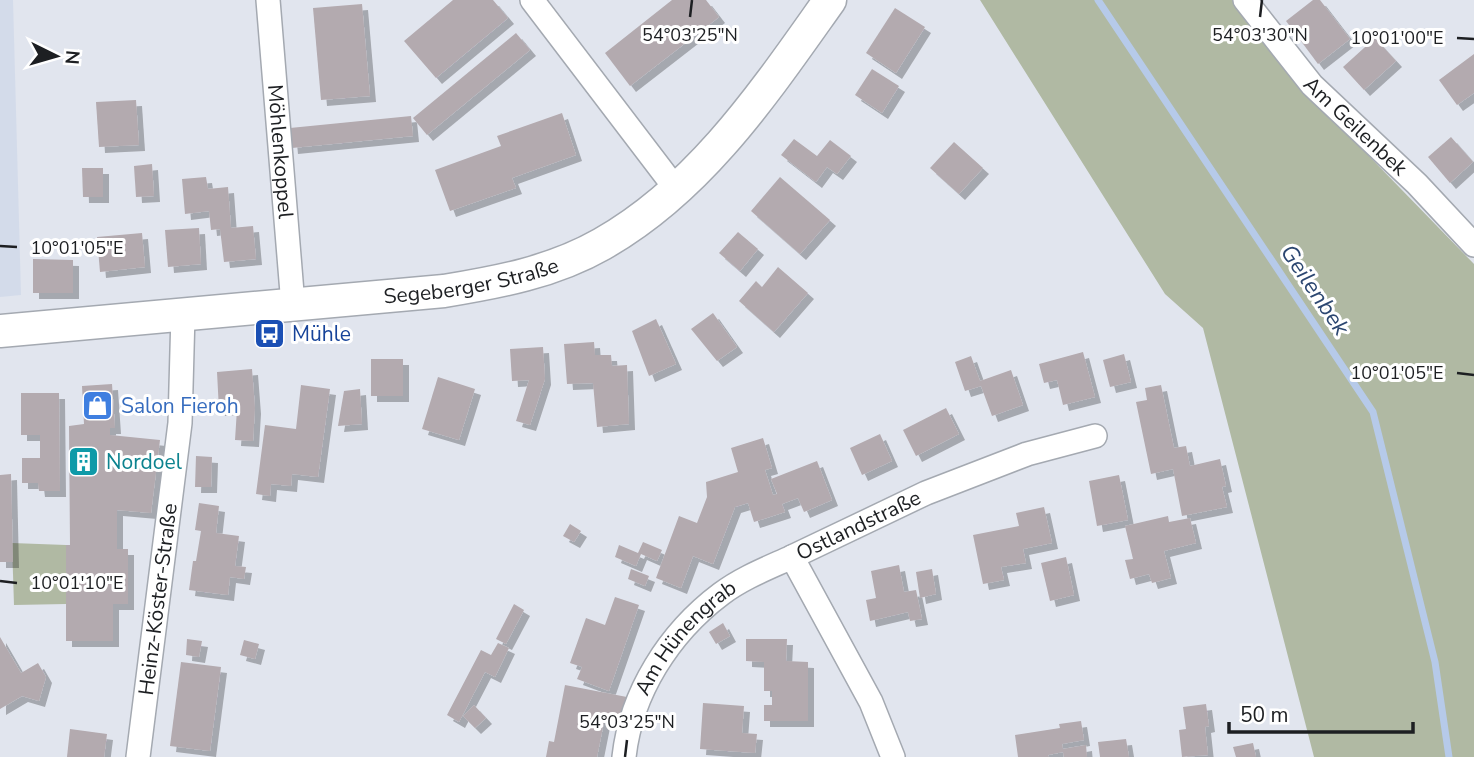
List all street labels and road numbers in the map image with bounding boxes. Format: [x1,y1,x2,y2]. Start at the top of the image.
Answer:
street label: Am Geilenbek [1297,70,1414,182]
street label: Möhlenkoppel [261,83,300,221]
street label: Segeberger Straße [382,251,562,310]
street label: Ostlandstraße [791,484,925,567]
street label: Heinz-Köster-Straße [132,502,184,697]
street label: Am Hünengrab [628,574,741,700]

